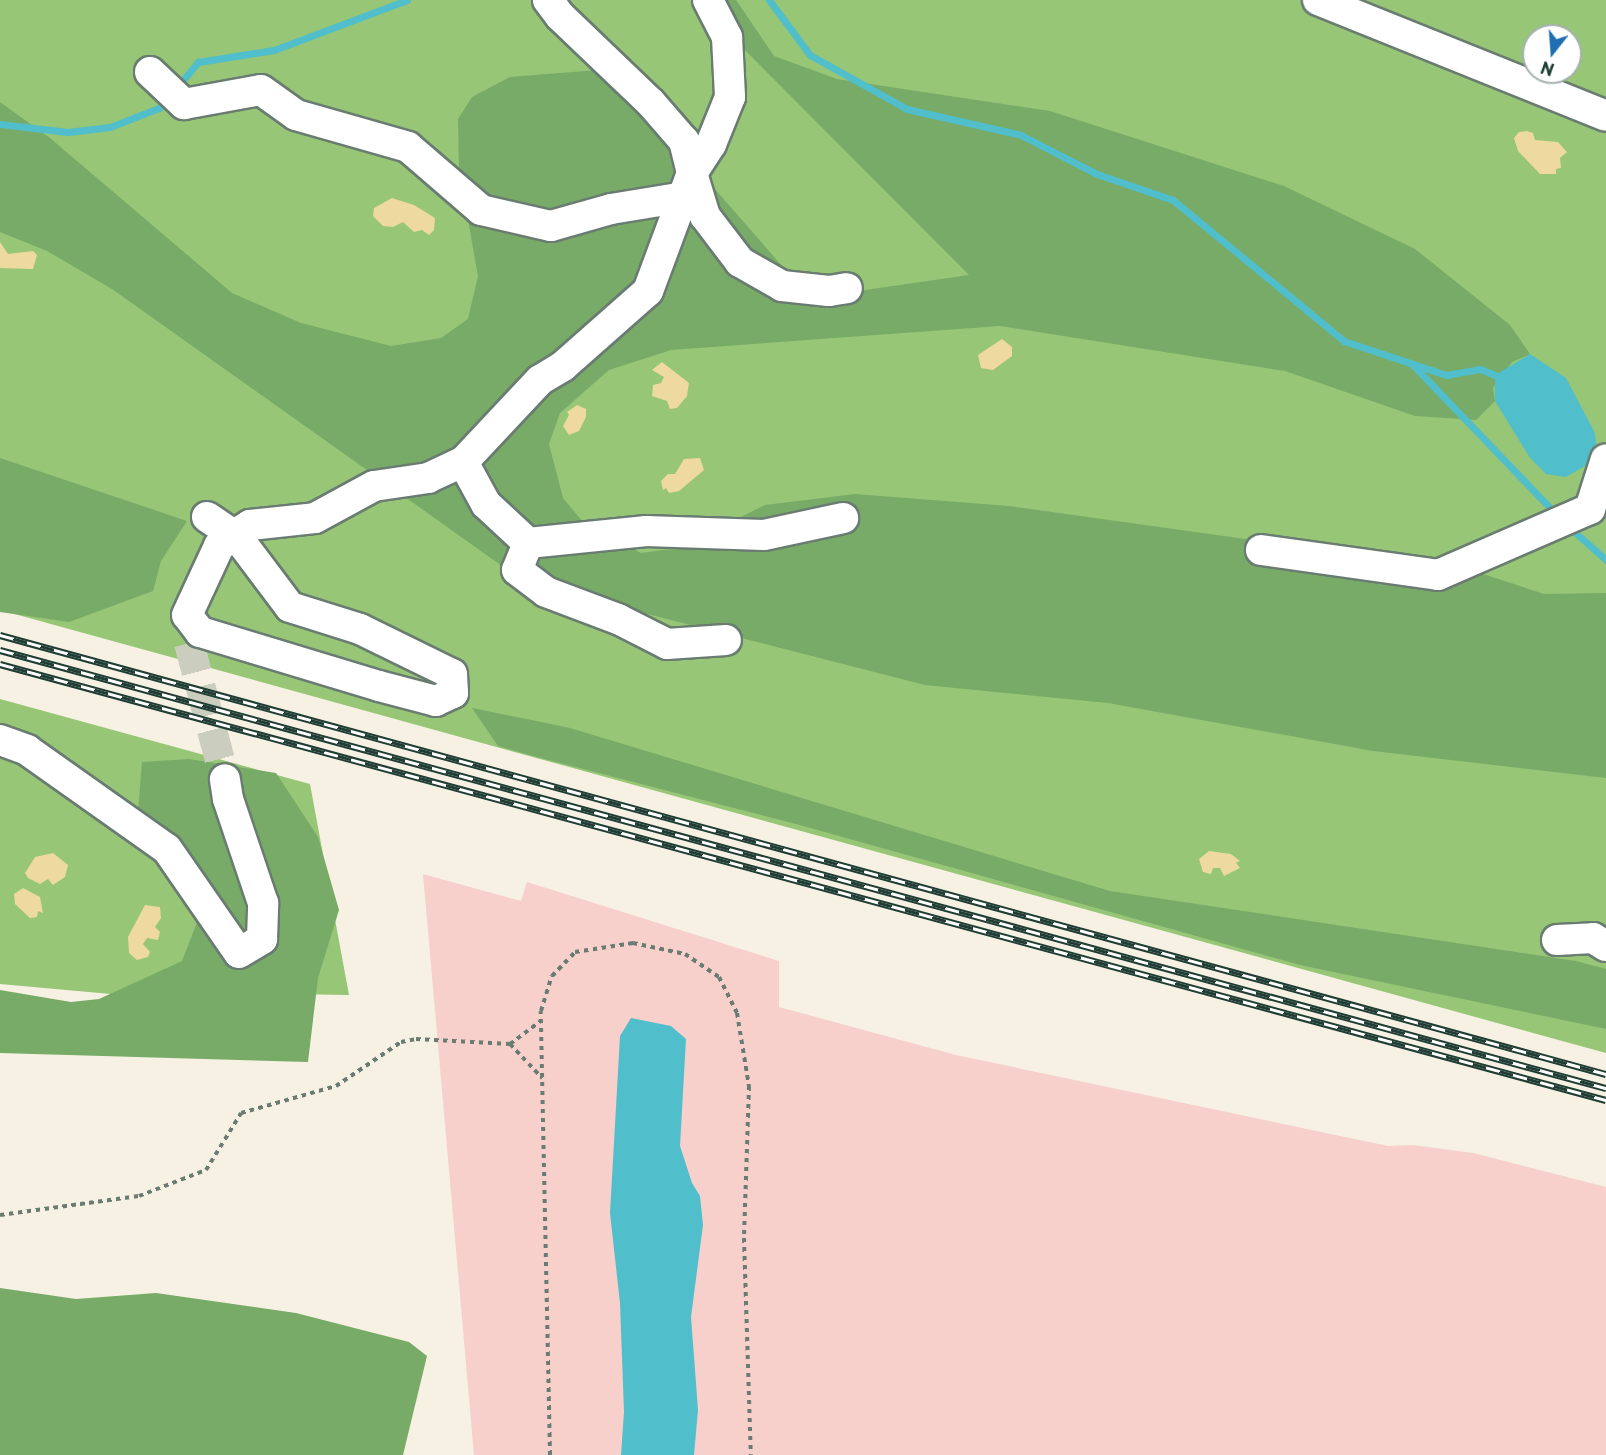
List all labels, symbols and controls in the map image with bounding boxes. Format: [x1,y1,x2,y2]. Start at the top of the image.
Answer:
north arrow [1522,24,1582,84]
text: N [1538,56,1557,83]

